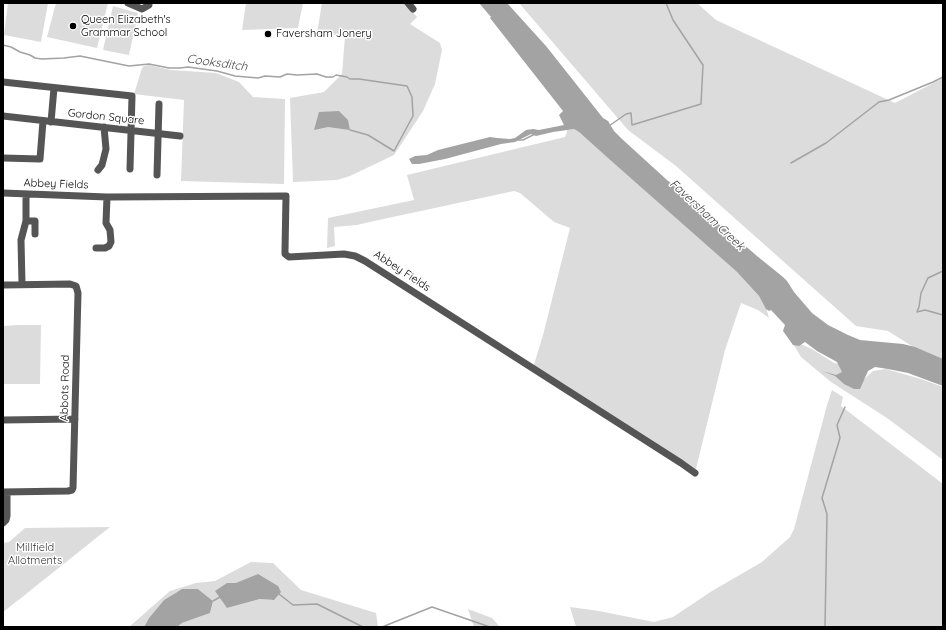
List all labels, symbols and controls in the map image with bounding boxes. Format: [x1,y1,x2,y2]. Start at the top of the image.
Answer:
place label: Queen Elizabeth's Grammar School [81,13,171,39]
marker: Queen Elizabeth's Grammar School [68,21,78,31]
place label: Faversham Jonery [276,27,372,41]
marker: Faversham Jonery [263,29,273,39]
water label: Cooksditch [186,52,248,74]
street label: Gordon Square [67,106,145,128]
street label: Abbey Fields [23,176,89,192]
water label: Faversham Creek [666,176,748,254]
street label: Abbey Fields [371,248,433,294]
street label: Abbots Road [58,355,72,421]
park label: Millfield Allotments [8,541,62,567]

